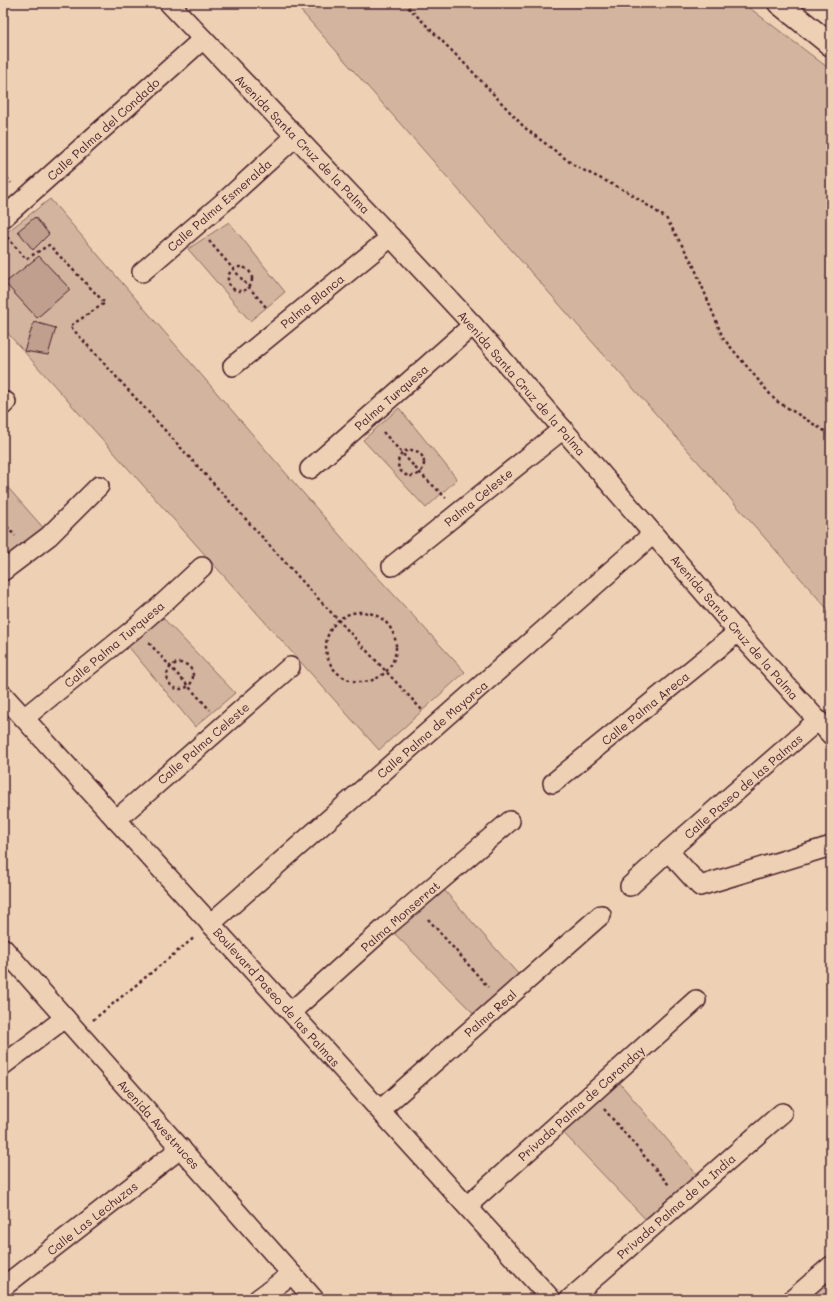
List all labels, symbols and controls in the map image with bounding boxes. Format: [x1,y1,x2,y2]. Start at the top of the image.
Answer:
street label: Avenida Santa Cruz de la Palma [232,71,374,217]
street label: Calle Palma del Condado [43,74,163,184]
street label: Calle Palma Esmeralda [163,155,275,255]
street label: Palma Blanca [277,270,347,332]
street label: Avenida Santa Cruz de la Palma [455,307,589,459]
street label: Palma Turquesa [351,360,431,434]
street label: Palma Celeste [440,464,516,530]
street label: Avenida Santa Cruz de la Palma [668,551,802,703]
street label: Calle Palma Turquesa [60,597,168,691]
street label: Calle Palma Areca [598,668,692,748]
street label: Calle Palma de Mayorca [373,676,491,782]
street label: Calle Palma Celeste [154,699,252,787]
street label: Calle Paseo de las Palmas [680,730,806,842]
street label: Palma Monserrat [357,877,443,955]
street label: Boulevard Paseo de las Palmas [210,924,344,1070]
street label: Palma Real [460,986,520,1040]
street label: Privada Palma de Caranday [514,1042,648,1164]
street label: Avenida Avestruces [115,1076,204,1172]
street label: Privada Palma de la India [613,1150,739,1262]
street label: Calle Las Lechuzas [43,1177,141,1258]

